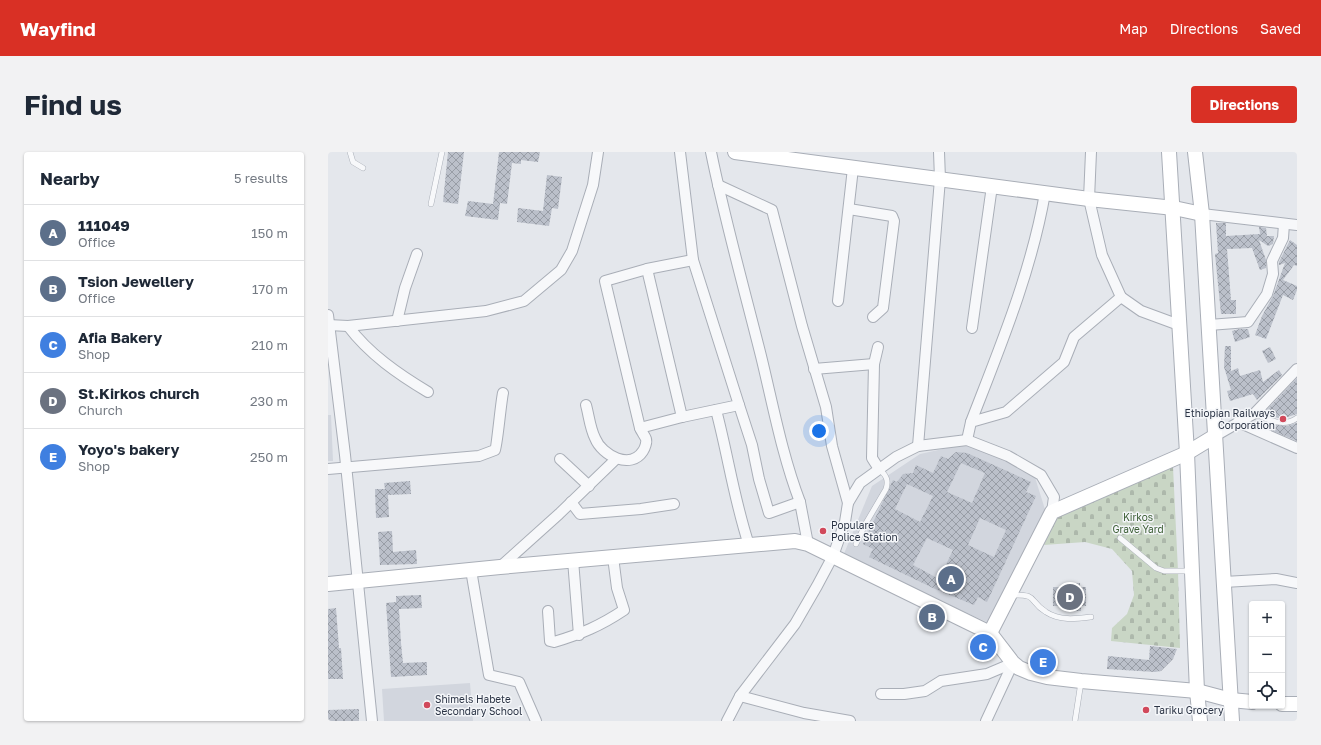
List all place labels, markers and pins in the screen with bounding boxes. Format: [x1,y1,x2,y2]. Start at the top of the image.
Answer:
place label: Ethiopian Railways Corporation [1185,407,1275,431]
marker: Ethiopian Railways Corporation [1278,414,1288,424]
place label: Populare Police Station [831,519,898,543]
marker: Populare Police Station [818,526,828,536]
pin: A [938,564,964,594]
pin: D [1057,582,1083,612]
pin: B [919,602,945,632]
pin: C [970,632,996,662]
pin: E [1030,647,1056,677]
place label: Shimels Habete Secondary School [435,693,522,717]
marker: Shimels Habete Secondary School [422,700,432,710]
place label: Tariku Grocery [1154,704,1224,716]
marker: Tariku Grocery [1141,705,1151,715]

